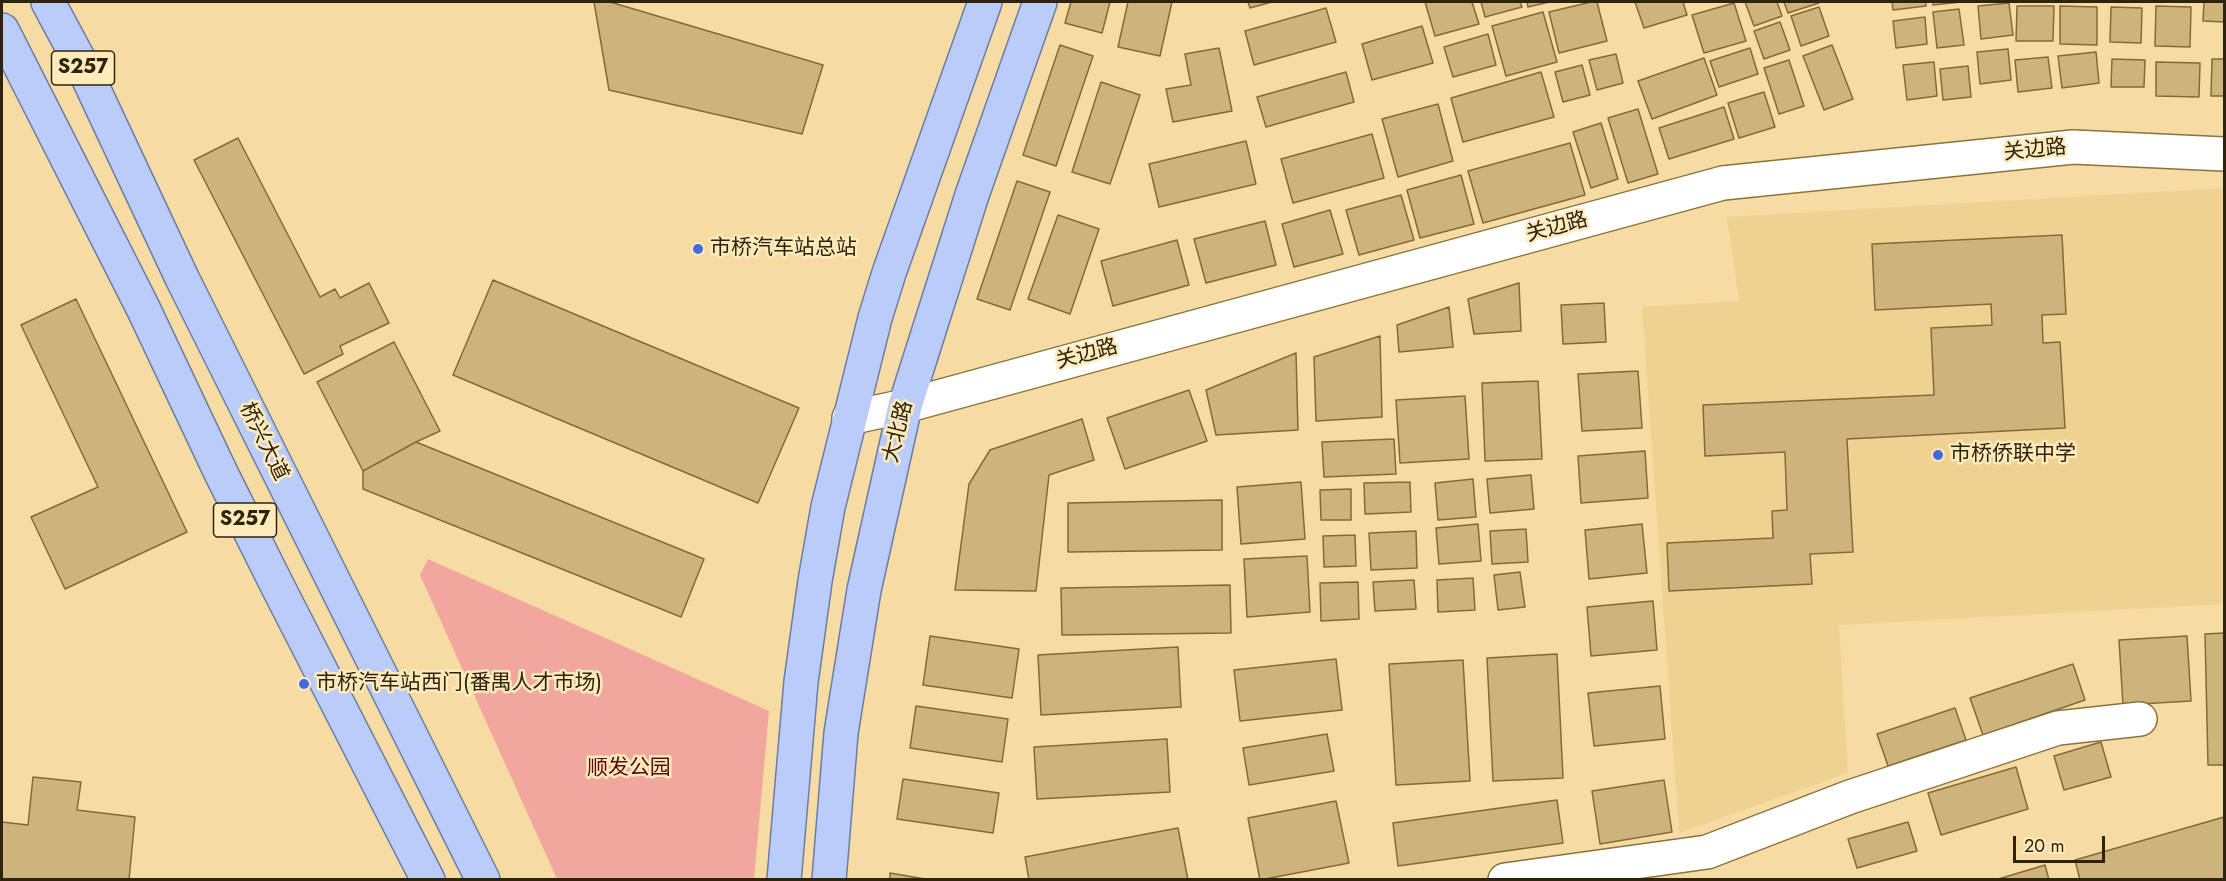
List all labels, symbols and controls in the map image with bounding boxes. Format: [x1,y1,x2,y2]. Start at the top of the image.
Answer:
road number: S257 [52,51,115,85]
street label: 关边路 [2002,135,2068,167]
street label: 关边路 [1523,208,1591,248]
place label: 市桥汽车站总站 [710,236,857,262]
marker: 市桥汽车站总站 [691,242,705,256]
street label: 关边路 [1053,335,1121,375]
street label: 大北路 [879,398,919,466]
street label: 桥兴大道 [233,399,293,485]
place label: 市桥侨联中学 [1950,442,2076,468]
marker: 市桥侨联中学 [1931,448,1945,462]
road number: S257 [214,503,276,537]
place label: 市桥汽车站西门(番禺人才市场) [316,671,602,697]
marker: 市桥汽车站西门(番禺人才市场) [297,677,311,691]
park label: 顺发公园 [587,756,671,782]
scale bar [2016,824,2108,862]
text: 20 m [2024,833,2064,859]

